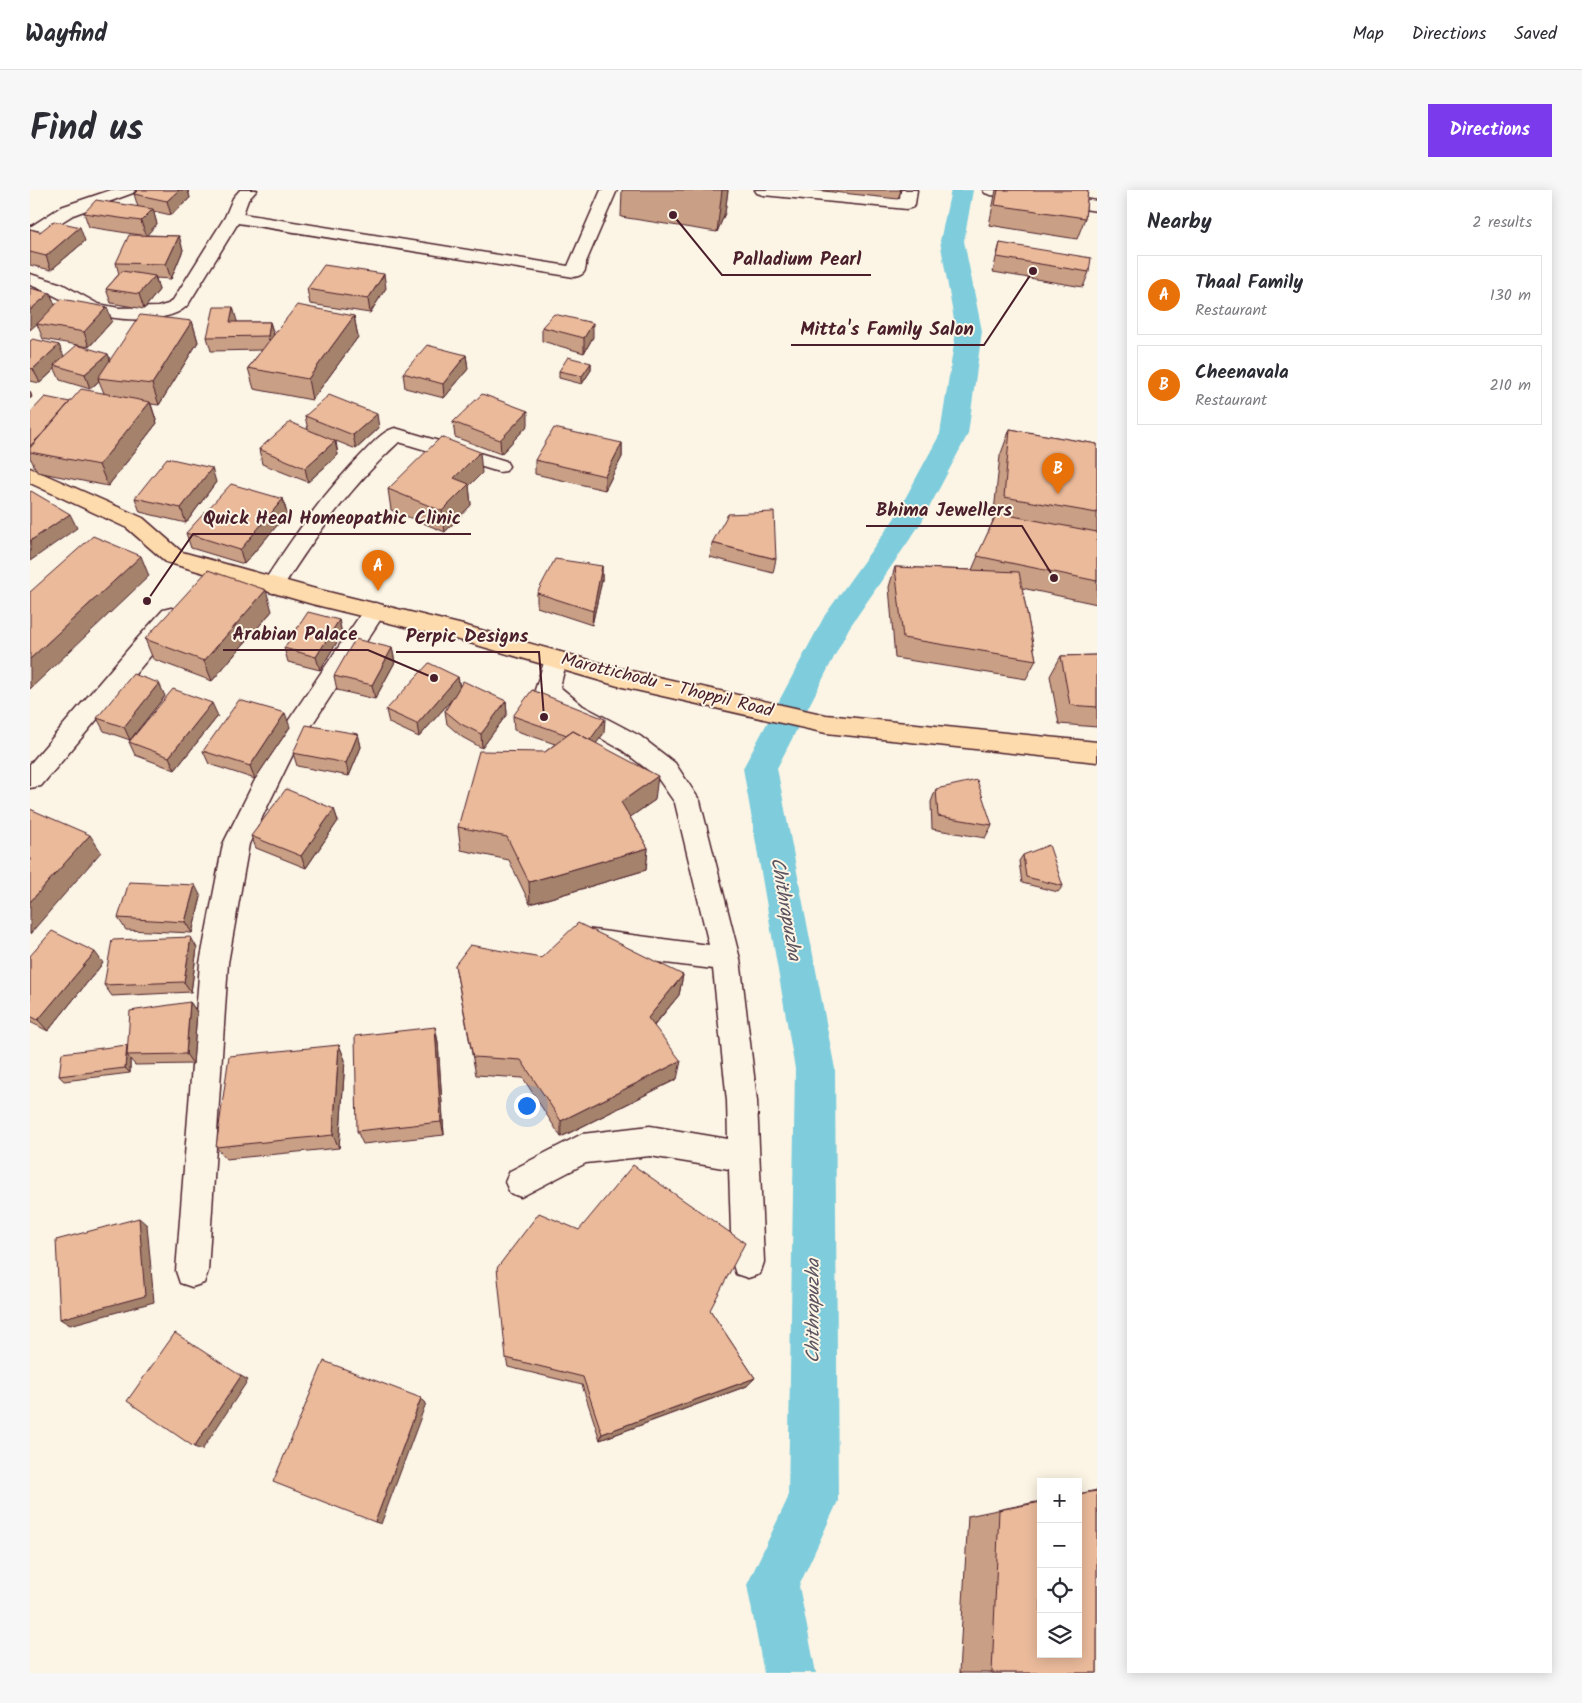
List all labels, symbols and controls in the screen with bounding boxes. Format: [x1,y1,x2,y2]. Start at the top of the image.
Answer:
text: Wayfind [25,15,107,54]
text: Map [1352,20,1384,49]
text: Directions [1412,20,1486,49]
text: Saved [1514,20,1557,49]
text: Find us [30,102,143,158]
button: Directions [1428,104,1552,157]
text: Nearby [1147,206,1212,239]
text: 2 results [1472,210,1532,235]
callout: Palladium Pearl [722,241,871,275]
text: Palladium Pearl [733,245,862,275]
text: Thaal Family [1195,268,1303,298]
text: A [1159,283,1169,308]
text: 130 m [1490,283,1531,308]
text: Restaurant [1195,298,1267,323]
callout: Mitta's Family Salon [791,311,984,345]
text: Mitta's Family Salon [800,315,974,345]
text: Cheenavala [1195,358,1289,388]
text: B [1159,373,1169,398]
text: 210 m [1490,373,1531,398]
text: Restaurant [1195,388,1267,413]
pin: B [1042,453,1074,494]
callout: Bhima Jewellers [866,492,1022,526]
text: Bhima Jewellers [876,496,1012,526]
callout: Quick Heal Homeopathic Clinic [193,500,471,534]
text: Quick Heal Homeopathic Clinic [203,504,461,534]
pin: A [362,550,394,591]
callout: Arabian Palace [223,616,368,650]
callout: Perpic Designs [396,618,539,652]
text: Arabian Palace [232,620,358,650]
text: Perpic Designs [406,622,528,652]
street label: Marottichodu - Thoppil Road [558,646,777,727]
water label: Chithrapuzha [761,855,809,964]
your location [514,1093,540,1119]
water label: Chithrapuzha [799,1258,829,1363]
map controls [1037,1478,1082,1658]
button: + [1037,1478,1082,1523]
button: − [1037,1523,1082,1568]
button: locate [1037,1568,1082,1613]
button: layers [1037,1613,1082,1658]

